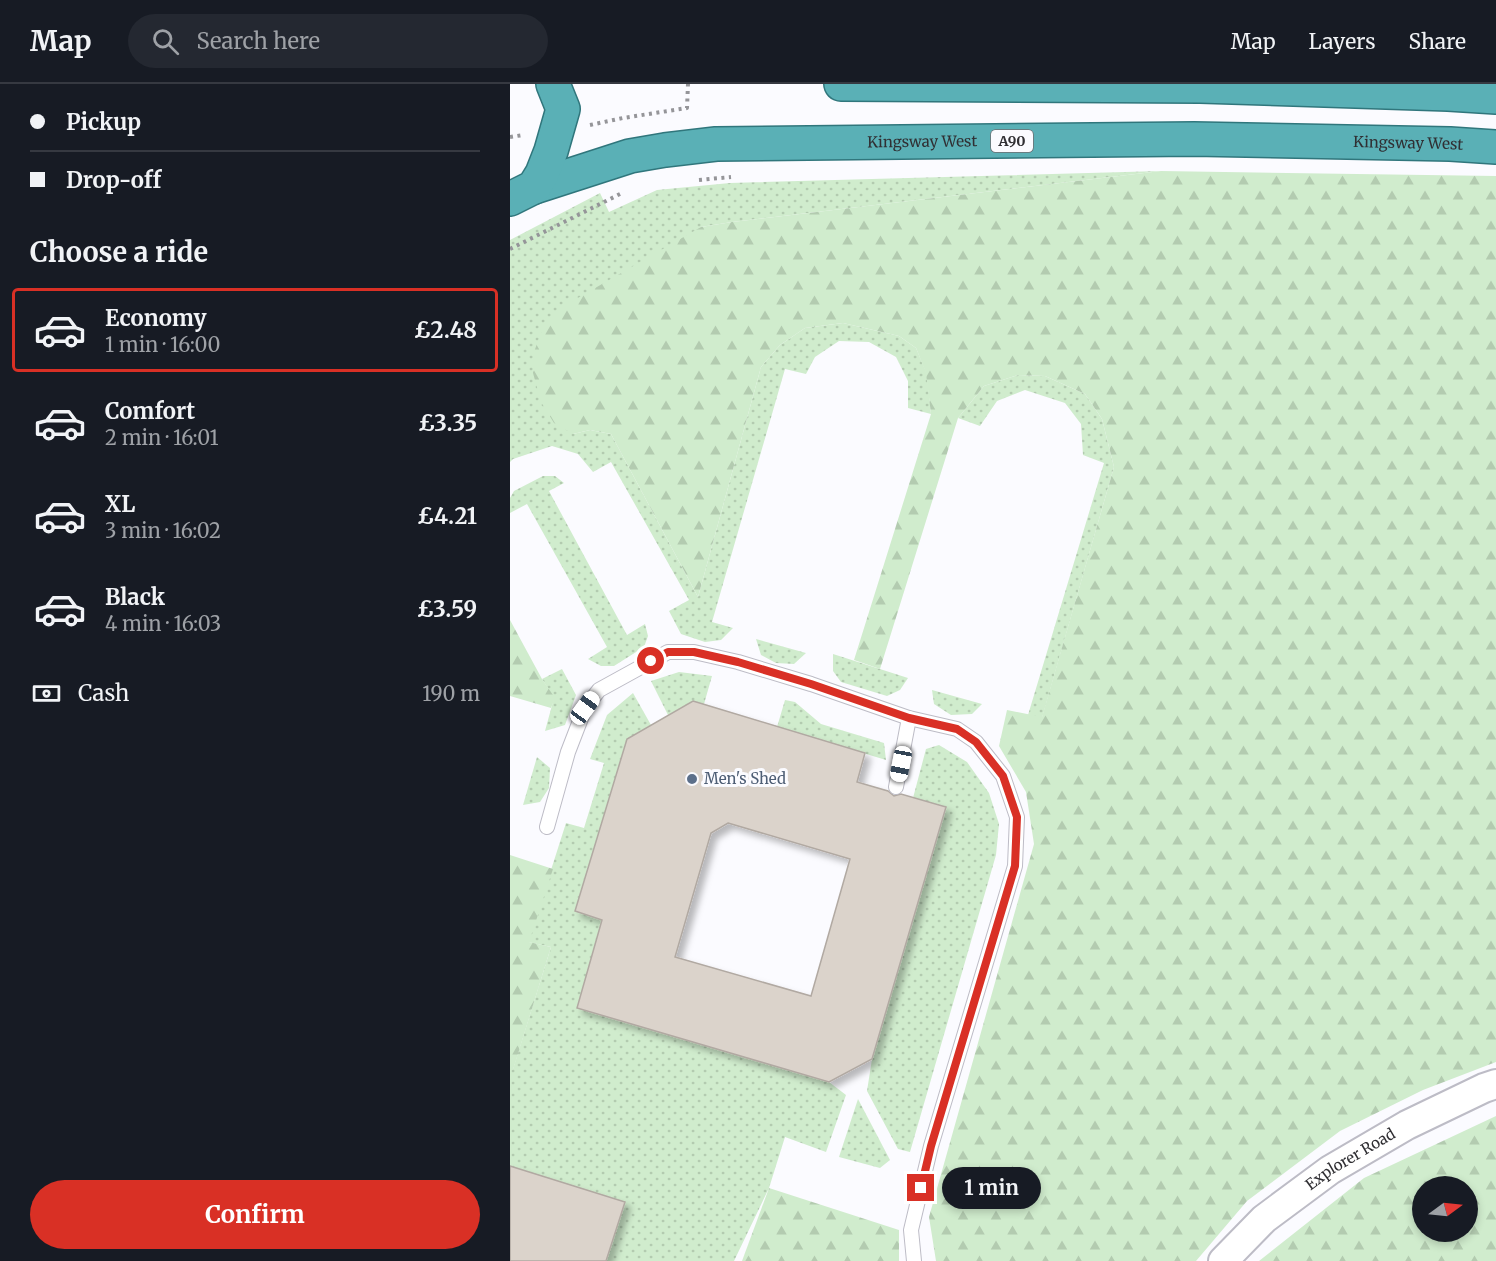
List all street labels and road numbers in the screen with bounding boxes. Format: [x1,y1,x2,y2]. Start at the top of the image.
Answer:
road number: A90 [991,130,1033,152]
street label: Kingsway West [867,131,977,151]
street label: Kingsway West [1353,132,1464,154]
street label: Explorer Road [1302,1124,1399,1194]

